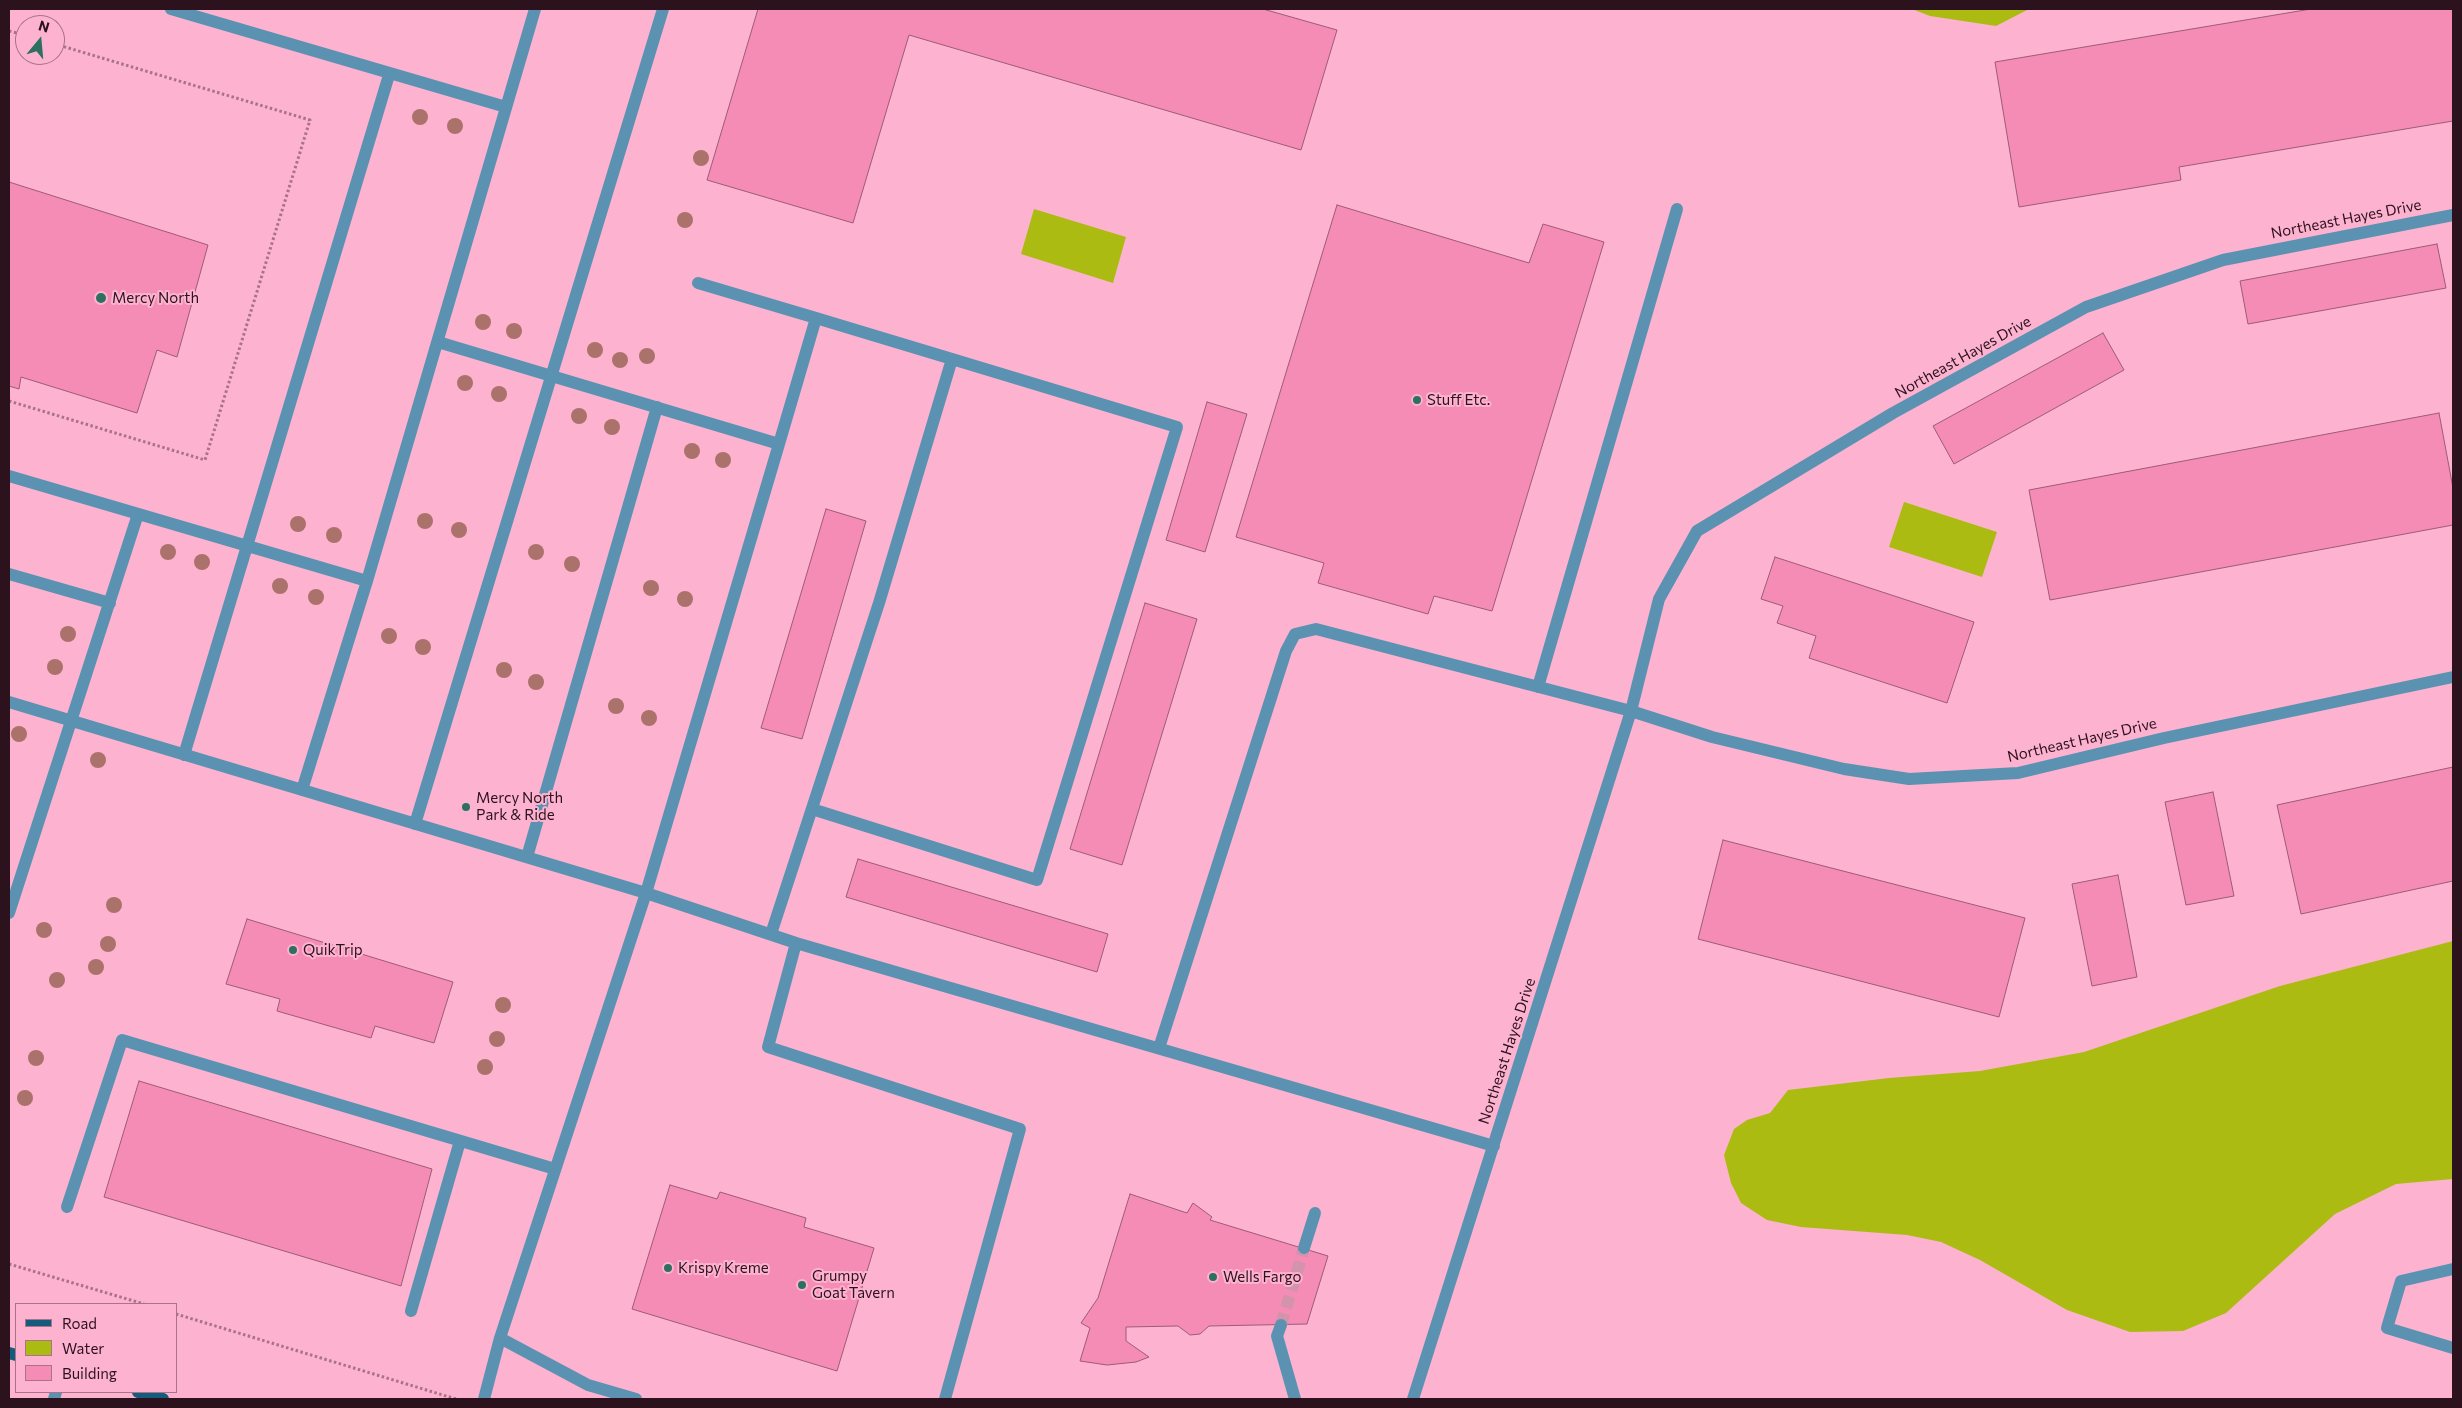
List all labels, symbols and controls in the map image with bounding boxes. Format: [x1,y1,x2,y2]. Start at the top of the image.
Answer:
north arrow [15,15,65,65]
text: N [37,16,52,36]
street label: Northeast Hayes Drive [2269,196,2423,242]
place label: Mercy North [112,289,199,307]
marker: Mercy North [94,291,108,305]
street label: Northeast Hayes Drive [1892,312,2034,402]
place label: Stuff Etc. [1427,391,1490,409]
marker: Stuff Etc. [1411,394,1423,406]
street label: Northeast Hayes Drive [2006,714,2158,766]
place label: Mercy North Park & Ride [476,789,563,824]
marker: Mercy North Park & Ride [460,801,472,813]
place label: QuikTrip [303,941,363,959]
marker: QuikTrip [287,944,299,956]
street label: Northeast Hayes Drive [1475,976,1539,1126]
place label: Krispy Kreme [678,1259,769,1277]
marker: Krispy Kreme [662,1262,674,1274]
place label: Grumpy Goat Tavern [812,1267,895,1302]
place label: Wells Fargo [1223,1268,1302,1286]
marker: Wells Fargo [1207,1271,1219,1283]
marker: Grumpy Goat Tavern [796,1279,808,1291]
legend [15,1303,178,1393]
text: Road [62,1314,97,1332]
text: Water [62,1339,104,1357]
text: Building [62,1364,117,1382]

